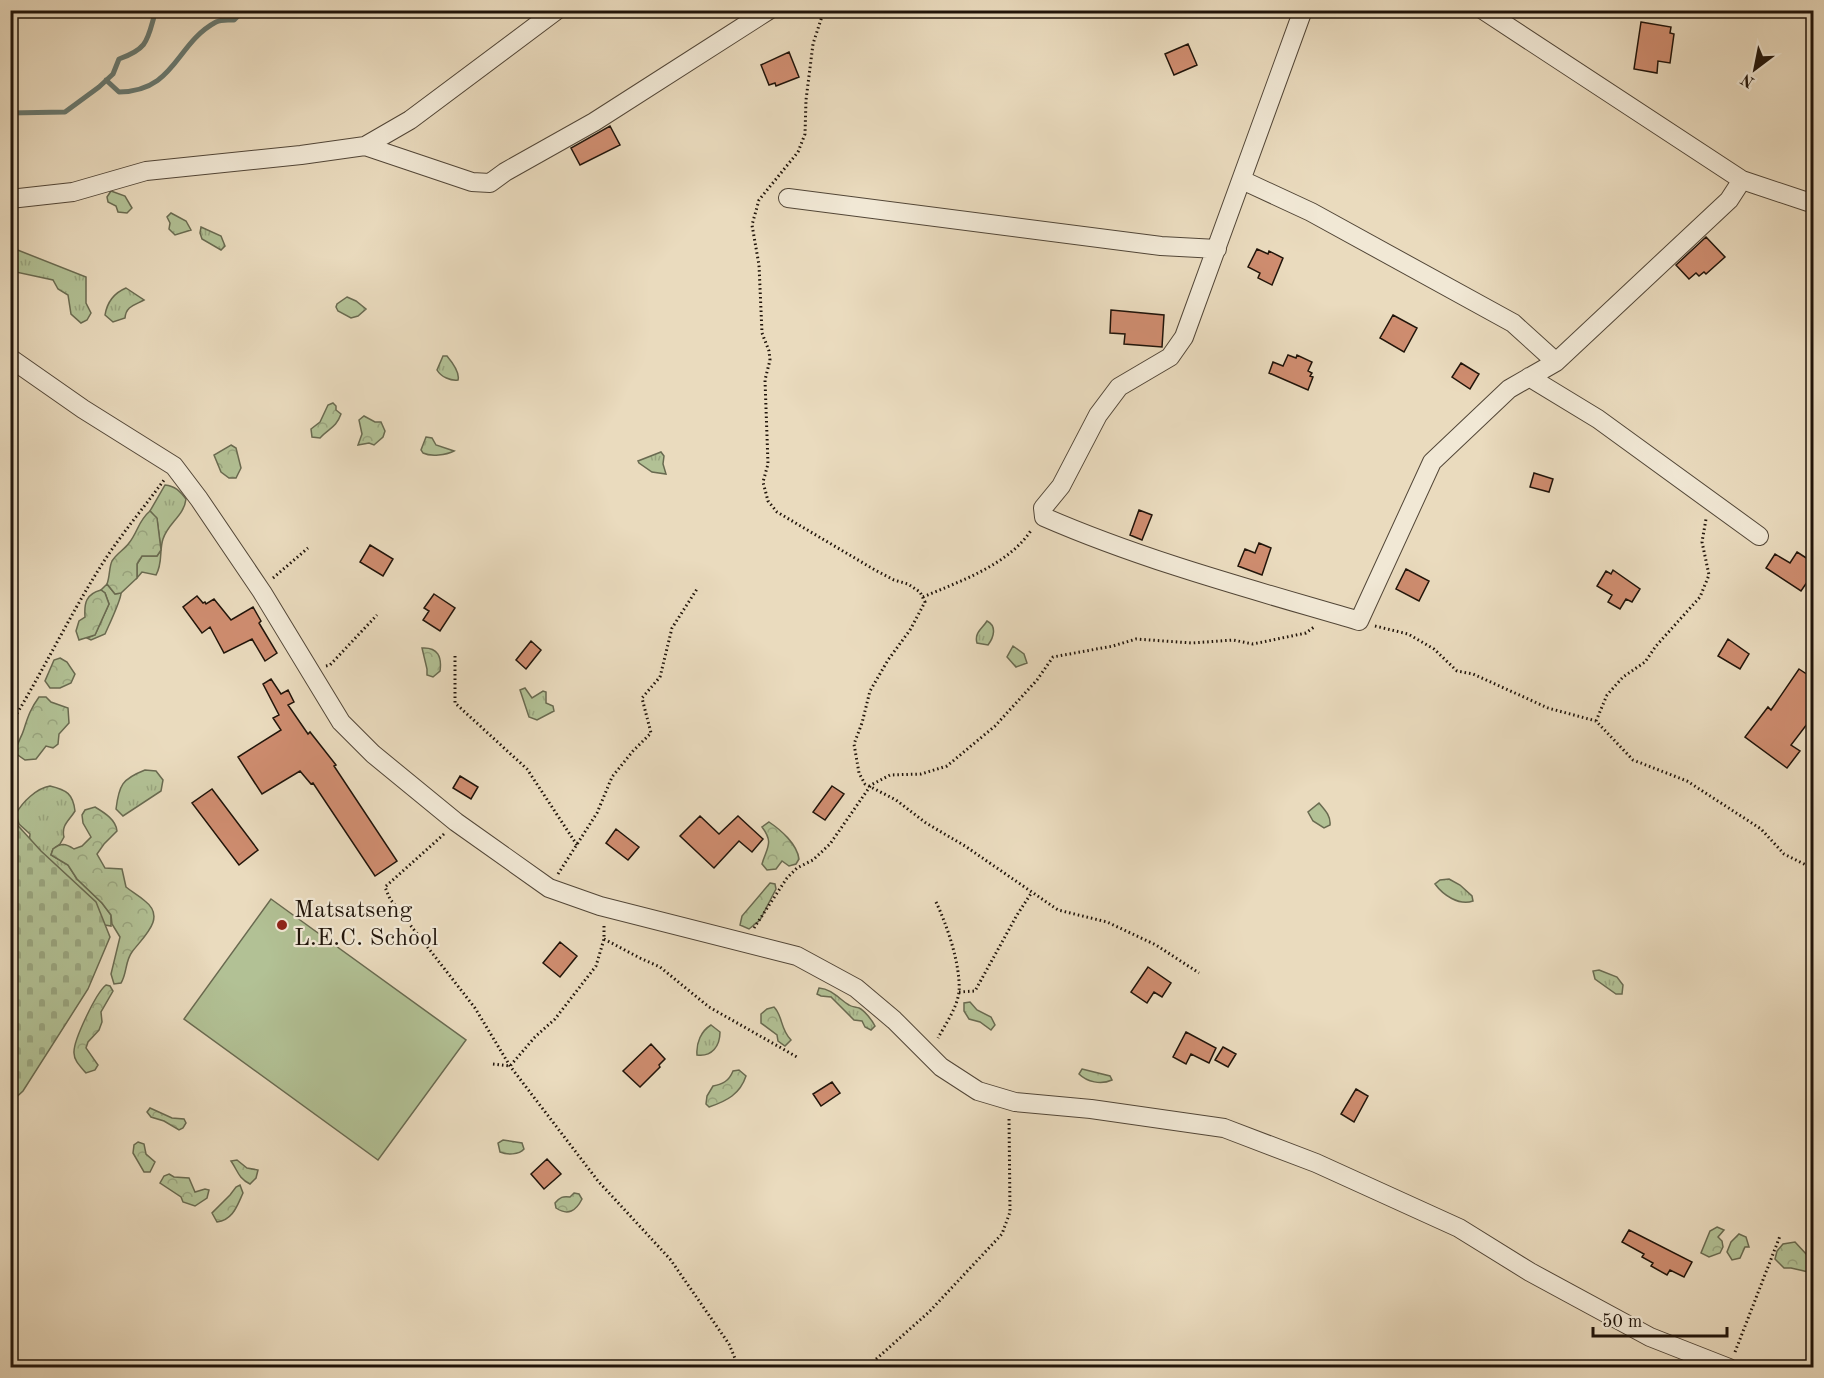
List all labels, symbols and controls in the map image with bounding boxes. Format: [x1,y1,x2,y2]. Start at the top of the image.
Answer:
north arrow [1725,39,1785,99]
text: N [1738,70,1758,90]
place label: Matsatseng L.E.C. School [294,899,438,951]
marker: Matsatseng L.E.C. School [275,918,289,932]
scale bar [1593,1300,1726,1338]
text: 50 m [1602,1313,1642,1331]

